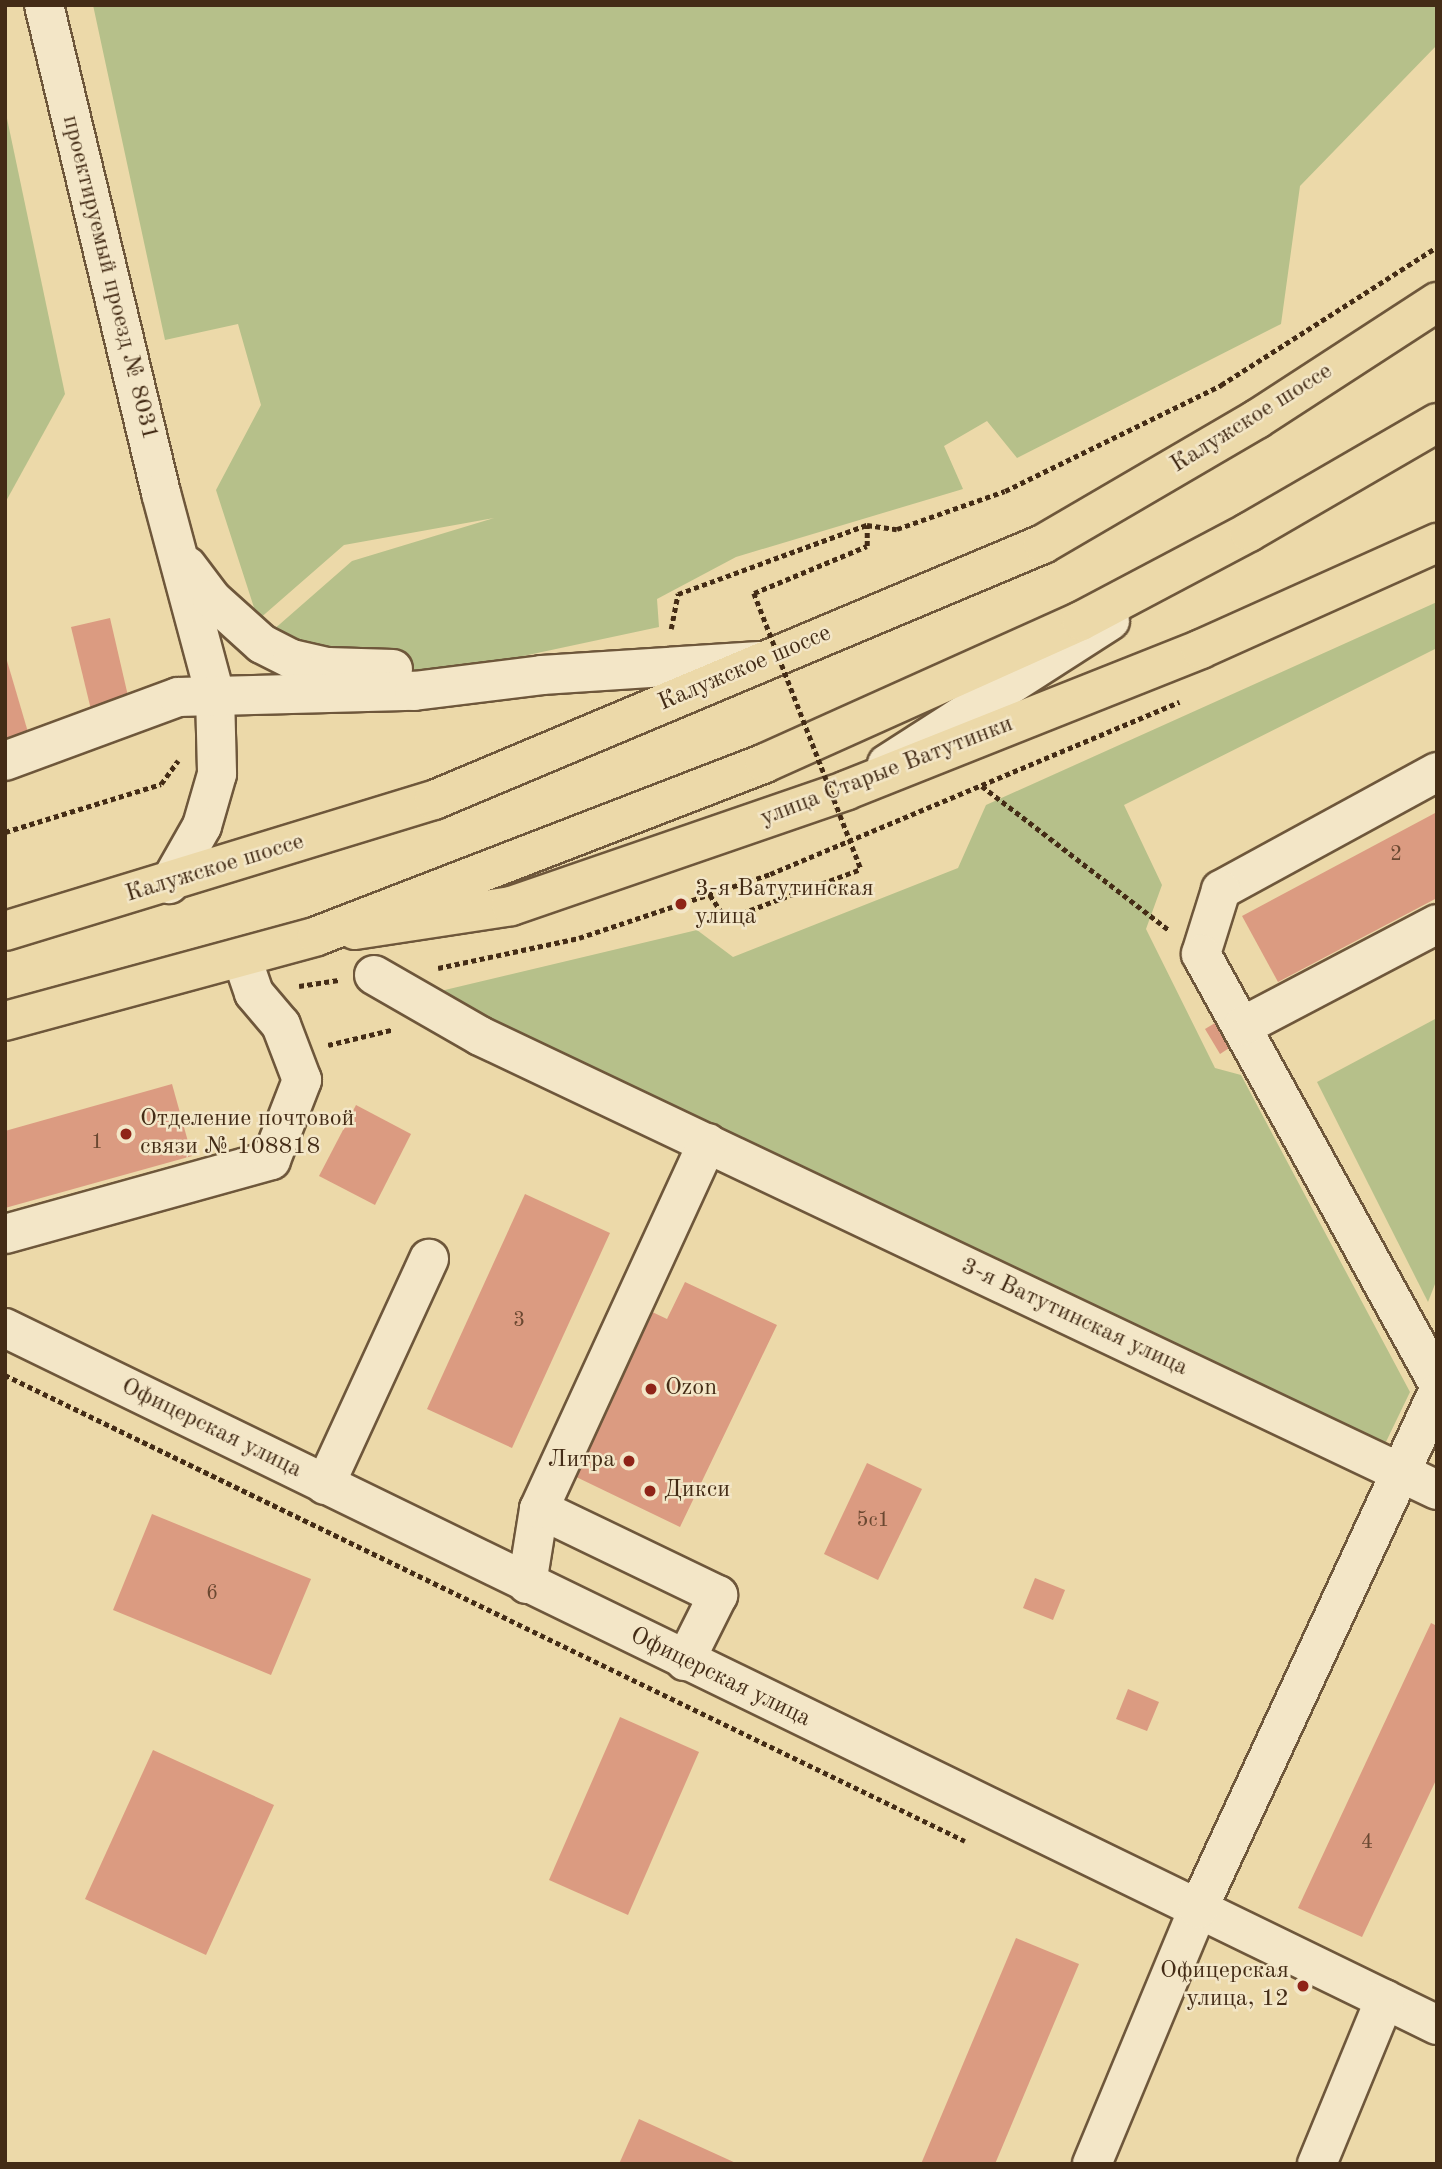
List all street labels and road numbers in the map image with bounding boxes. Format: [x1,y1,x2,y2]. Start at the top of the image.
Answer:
street label: проектируемый проезд № 8031 [55,112,163,444]
street label: Калужское шоссе [1166,358,1338,480]
street label: Калужское шоссе [654,620,836,718]
street label: улица Старые Ватутинки [757,710,1017,834]
street label: Калужское шоссе [122,828,308,910]
street label: 3-я Ватутинская улица [956,1253,1192,1383]
street label: Офицерская улица [116,1373,306,1485]
street label: Офицерская улица [625,1622,815,1734]

